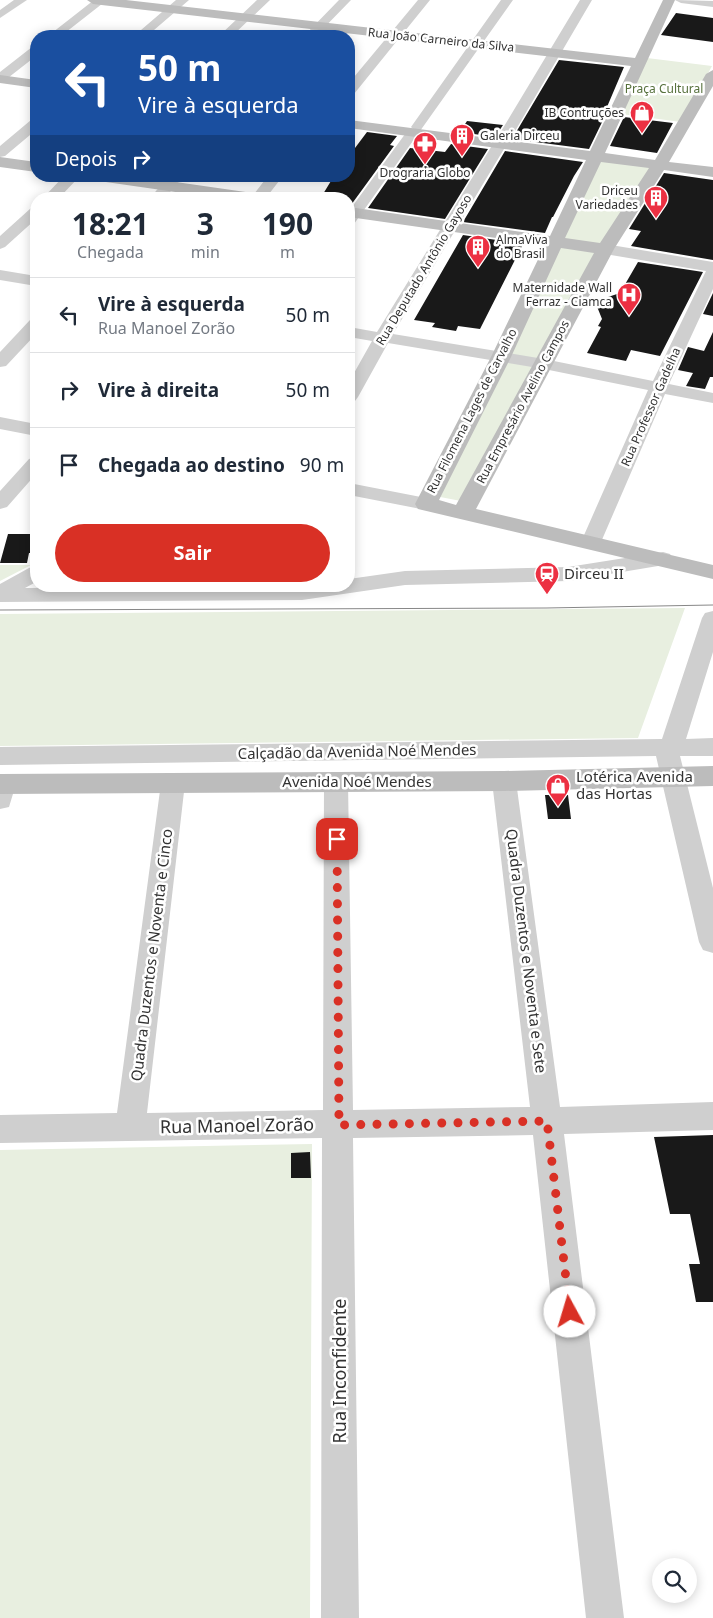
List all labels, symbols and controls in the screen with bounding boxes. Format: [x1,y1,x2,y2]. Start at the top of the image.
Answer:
street label: Rua João Carneiro da Silva [367,23,515,56]
text: 50 m [138,44,221,91]
icon: left [55,50,120,115]
park label: Praça Cultural [625,80,703,97]
text: Vire à esquerda [138,89,299,119]
shop icon: IB Contruções [629,100,655,134]
place label: IB Contruções [545,104,624,121]
building icon: Galeria Dirceu [449,123,475,157]
place label: Galeria Dirceu [480,127,560,144]
pharmacy icon: Drograria Globo [412,131,438,165]
icon: right [127,145,155,173]
text: Depois [55,146,117,172]
place label: Drograria Globo [379,164,471,181]
place label: Driceu Variedades [575,182,638,213]
building icon: Driceu Variedades [643,185,669,219]
street label: Rua Deputado Antônio Gayoso [372,191,475,348]
text: 18:21 [72,203,149,244]
text: 3 [197,203,214,244]
text: 190 [262,203,313,244]
place label: AlmaViva do Brasil [496,231,548,262]
building icon: AlmaViva do Brasil [465,234,491,268]
text: Chegada [77,241,144,263]
text: min [191,241,220,263]
text: m [280,241,295,263]
place label: Maternidade Wall Ferraz - Ciamca [513,279,612,310]
hospital icon: Maternidade Wall Ferraz - Ciamca [616,282,642,316]
text: Vire à esquerda [98,291,245,317]
icon: left [55,301,83,329]
text: 50 m [286,302,330,328]
text: Rua Manoel Zorão [98,317,235,339]
street label: Rua Empresário Avelino Campos [472,317,573,486]
street label: Rua Filomena Lages de Carvalho [422,325,521,496]
street label: Rua Professor Gadelha [617,345,684,469]
icon: right [55,376,83,404]
text: Vire à direita [98,377,219,403]
text: 50 m [286,377,330,403]
icon: arrive [55,451,83,479]
text: Chegada ao destino [98,452,285,478]
text: 90 m [300,452,344,478]
button: Sair [55,524,330,582]
station icon: Dirceu II [534,561,560,595]
place label: Dirceu II [564,563,624,583]
street label: Calçadão da Avenida Noé Mendes [237,739,477,763]
place label: Lotérica Avenida das Hortas [576,766,693,803]
street label: Avenida Noé Mendes [282,771,432,791]
shop icon: Lotérica Avenida das Hortas [545,773,571,807]
pin [316,818,358,860]
icon: arrive [323,825,351,853]
street label: Quadra Duzentos e Noventa e Cinco [126,827,176,1082]
street label: Quadra Duzentos e Noventa e Sete [502,828,552,1074]
street label: Rua Manoel Zorão [160,1112,314,1138]
position arrow [543,1285,595,1337]
street label: Rua Inconfidente [327,1299,351,1443]
map controls [652,1558,697,1603]
button: search [652,1558,697,1603]

